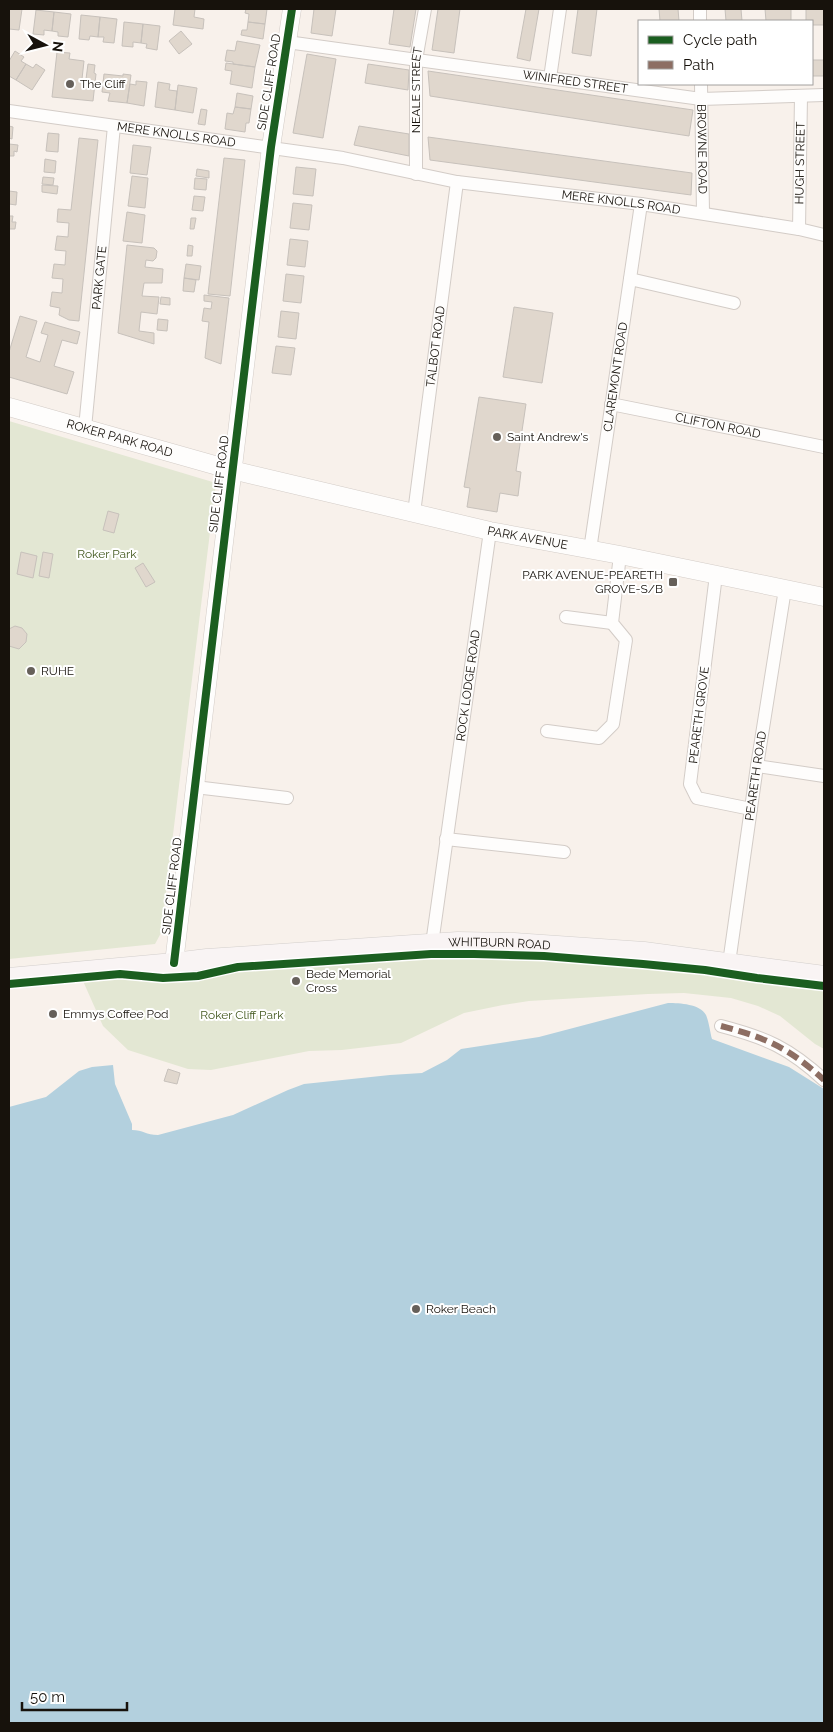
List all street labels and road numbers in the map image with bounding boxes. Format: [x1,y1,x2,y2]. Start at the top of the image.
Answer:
street label: SIDE CLIFF ROAD [254,32,284,131]
street label: NEALE STREET [409,45,425,133]
street label: WINIFRED STREET [522,68,629,96]
street label: BROWNE ROAD [694,104,710,195]
street label: MERE KNOLLS ROAD [116,119,237,150]
street label: HUGH STREET [792,121,808,205]
street label: MERE KNOLLS ROAD [561,188,682,217]
street label: PARK GATE [89,245,109,310]
street label: TALBOT ROAD [423,305,448,388]
street label: CLAREMONT ROAD [601,321,631,433]
street label: CLIFTON ROAD [674,410,762,441]
street label: ROKER PARK ROAD [65,417,175,460]
street label: SIDE CLIFF ROAD [206,434,232,533]
street label: PARK AVENUE [486,524,569,552]
street label: ROCK LODGE ROAD [454,629,483,742]
street label: PEARETH GROVE [686,666,712,764]
street label: PEARETH ROAD [742,730,769,822]
street label: SIDE CLIFF ROAD [159,836,185,935]
street label: WHITBURN ROAD [448,935,551,953]

